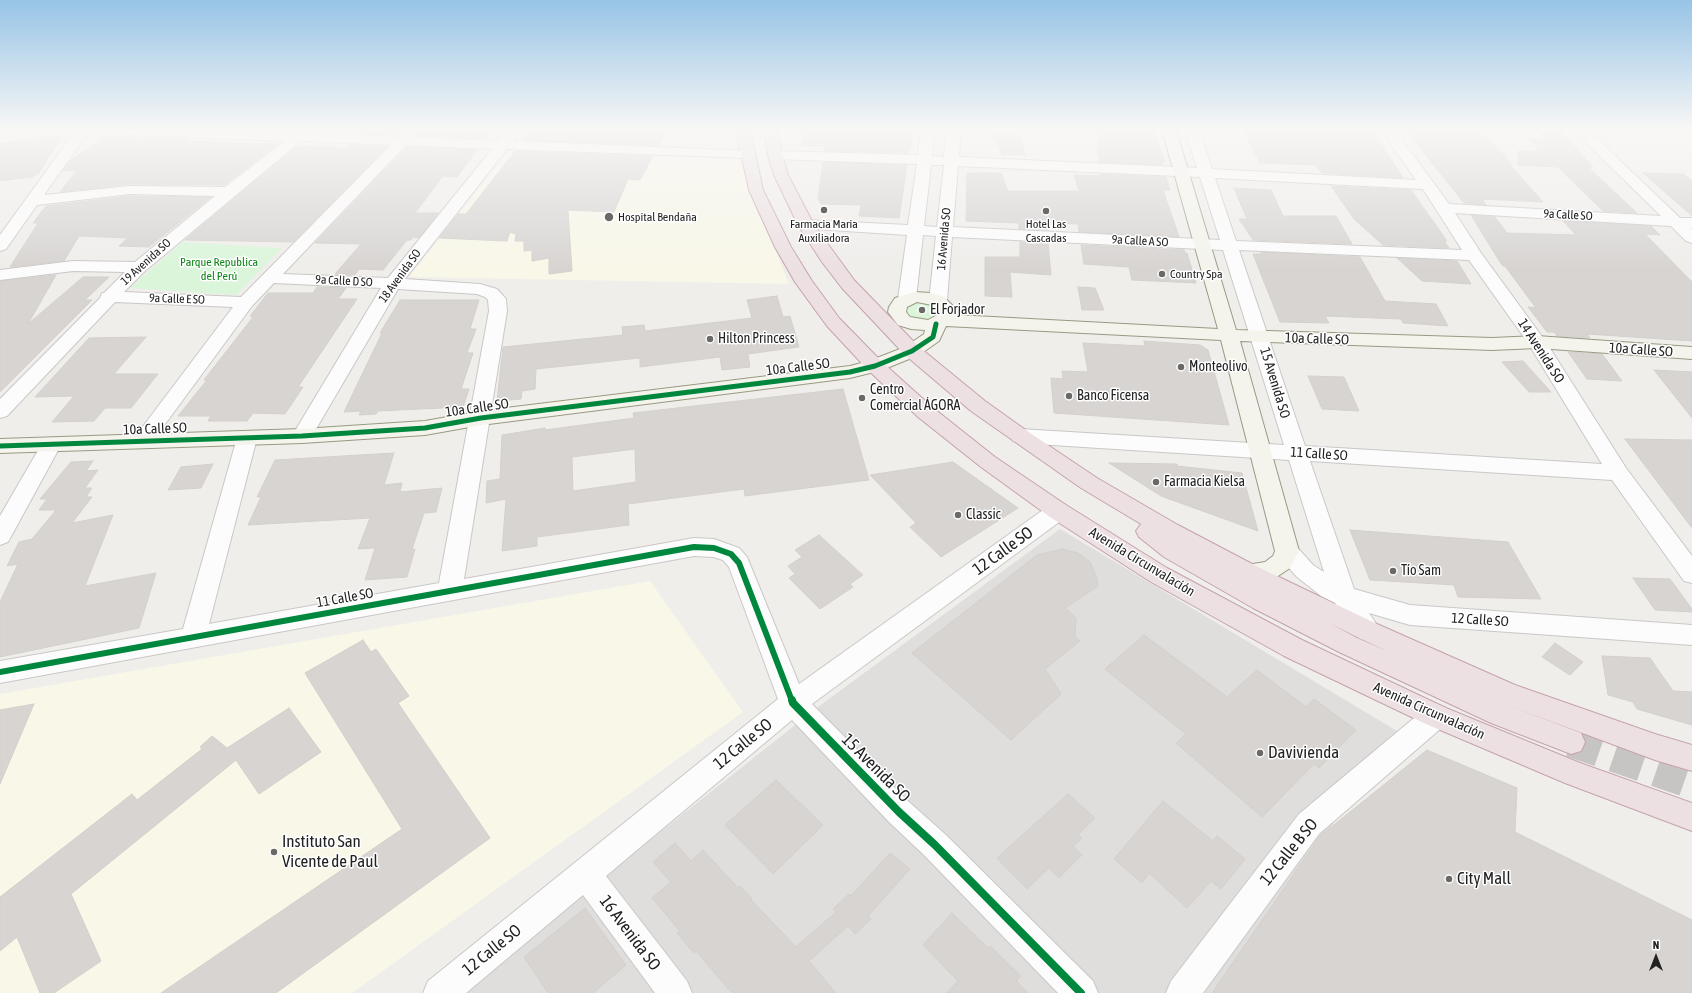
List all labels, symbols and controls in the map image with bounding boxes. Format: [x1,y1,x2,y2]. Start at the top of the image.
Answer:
marker: Farmacia Maria Auxiliadora [819,205,829,215]
marker: Hotel Las Cascadas [1041,206,1051,216]
street label: 16 Avenida SO [934,207,954,271]
street label: 9a Calle SO [1543,207,1593,223]
place label: Hospital Bendaña [618,210,697,224]
marker: Hospital Bendaña [603,211,615,223]
place label: Farmacia Maria Auxiliadora [790,217,858,245]
place label: Hotel Las Cascadas [1026,217,1066,245]
street label: 9a Calle A SO [1111,232,1169,250]
street label: 19 Avenida SO [118,236,174,288]
street label: 18 Avenida SO [376,246,424,306]
park label: Parque Republica del Perú [180,255,258,283]
place label: Country Spa [1170,267,1223,281]
marker: Country Spa [1157,269,1167,279]
street label: 9a Calle D SO [315,272,373,290]
street label: 9a Calle E SO [149,291,205,307]
place label: El Forjador [930,302,985,318]
marker: El Forjador [917,305,927,315]
street label: 14 Avenida SO [1514,316,1568,386]
street label: 10a Calle SO [1285,329,1349,349]
place label: Hilton Princess [718,331,795,347]
marker: Hilton Princess [705,334,715,344]
street label: 10a Calle SO [1608,339,1674,361]
street label: 15 Avenida SO [1256,346,1294,420]
street label: 10a Calle SO [765,355,831,379]
place label: Monteolivo [1189,359,1248,375]
marker: Monteolivo [1176,362,1186,372]
place label: Centro Comercial ÁGORA [870,382,960,414]
place label: Banco Ficensa [1077,388,1149,404]
marker: Banco Ficensa [1064,391,1074,401]
marker: Centro Comercial ÁGORA [857,393,867,403]
street label: 10a Calle SO [444,395,510,421]
street label: 10a Calle SO [123,419,187,439]
street label: 11 Calle SO [1290,444,1348,464]
place label: Farmacia Kielsa [1164,474,1245,490]
marker: Farmacia Kielsa [1151,477,1161,487]
place label: Classic [966,507,1001,523]
marker: Classic [953,510,963,520]
street label: 12 Calle SO [969,522,1037,580]
street label: Avenida Circunvalación [1086,524,1198,600]
place label: Tío Sam [1401,563,1441,579]
marker: Tío Sam [1388,566,1398,576]
street label: 11 Calle SO [315,585,375,611]
street label: 12 Calle SO [1451,610,1509,630]
street label: Avenida Circunvalación [1371,679,1487,743]
street label: 12 Calle SO [709,714,777,774]
street label: 15 Avenida SO [837,729,915,807]
place label: Davivienda [1268,743,1339,763]
marker: Davivienda [1255,748,1265,758]
street label: 12 Calle B SO [1256,814,1322,890]
place label: Instituto San Vicente de Paul [282,832,378,872]
marker: Instituto San Vicente de Paul [269,847,279,857]
place label: City Mall [1457,869,1511,889]
marker: City Mall [1444,874,1454,884]
street label: 16 Avenida SO [595,891,665,975]
street label: 12 Calle SO [458,920,526,980]
north arrow [1636,937,1676,977]
text: N [1653,939,1659,951]

